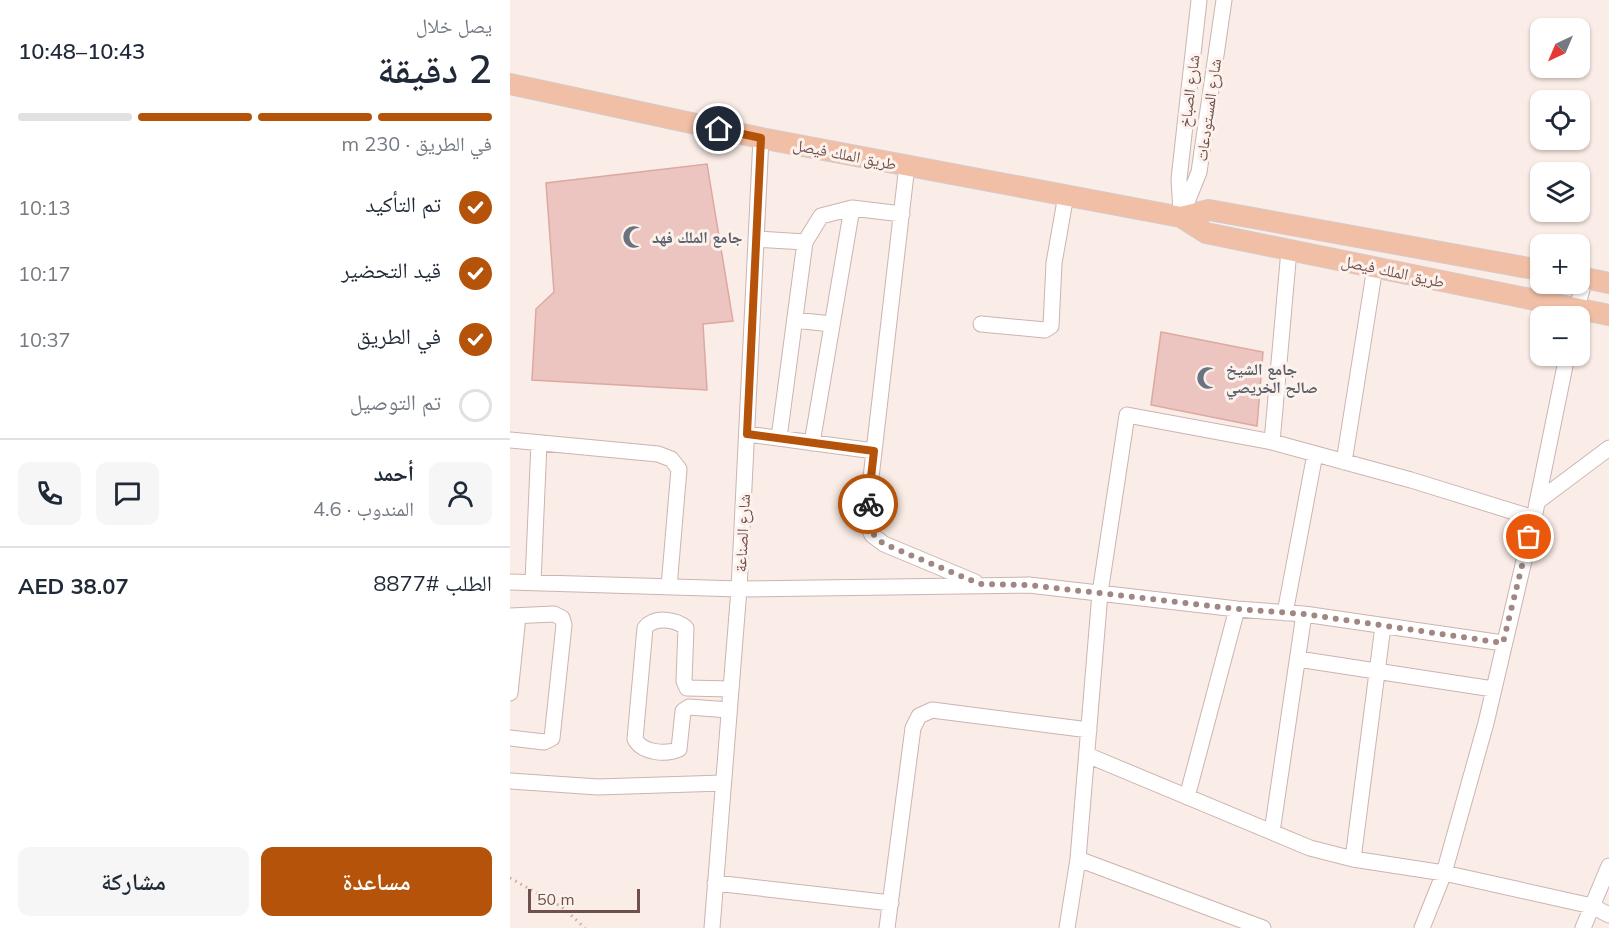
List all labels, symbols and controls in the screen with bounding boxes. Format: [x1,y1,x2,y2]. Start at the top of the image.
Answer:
text: يصل خلال [416,13,492,38]
north arrow [1530,18,1590,78]
map controls [1530,18,1590,366]
text: 10:43–10:48 [18,37,145,65]
text: 2 دقيقة [377,44,492,93]
street label: شارع الصباخ [1175,53,1204,129]
street label: شارع المستودعات [1191,57,1226,163]
button: locate [1530,90,1590,150]
pin [693,103,744,154]
icon: home [702,112,735,145]
text: في الطريق · 230 m [341,131,492,156]
street label: طريق الملك فيصل [791,134,898,175]
button: layers [1530,162,1590,222]
text: تم التأكيد [365,190,441,218]
icon: check [459,191,492,224]
text: 10:13 [18,195,71,220]
mosque icon: جامع الملك فهد [621,224,647,250]
place label: جامع الملك فهد [652,227,742,248]
button: + [1530,234,1590,294]
street label: طريق الملك فيصل [1339,250,1446,293]
text: قيد التحضير [341,256,441,284]
icon: check [459,257,492,290]
text: 10:17 [18,261,71,286]
button: − [1530,306,1590,366]
text: في الطريق [357,322,441,350]
icon: check [459,323,492,356]
text: 10:37 [18,327,71,352]
place label: جامع الشيخ صالح الخريصي [1226,359,1318,400]
mosque icon: جامع الشيخ صالح الخريصي [1195,365,1221,391]
text: تم التوصيل [350,388,441,416]
text: أحمد [374,459,414,487]
button: phone [18,462,81,525]
button: chat [96,462,159,525]
button: person [429,462,492,525]
courier [838,474,898,534]
icon: bike [852,488,885,521]
street label: شارع الصناعة [730,493,755,573]
text: المندوب · 4.6 [313,496,414,521]
pin [1503,511,1554,562]
icon: bag [1512,520,1545,553]
text: الطلب #8877 [373,569,492,597]
text: AED 38.07 [18,572,129,600]
button: مشاركة [18,847,249,916]
button: مساعدة [261,847,492,916]
scale bar [528,886,640,914]
text: 50 m [537,889,574,909]

